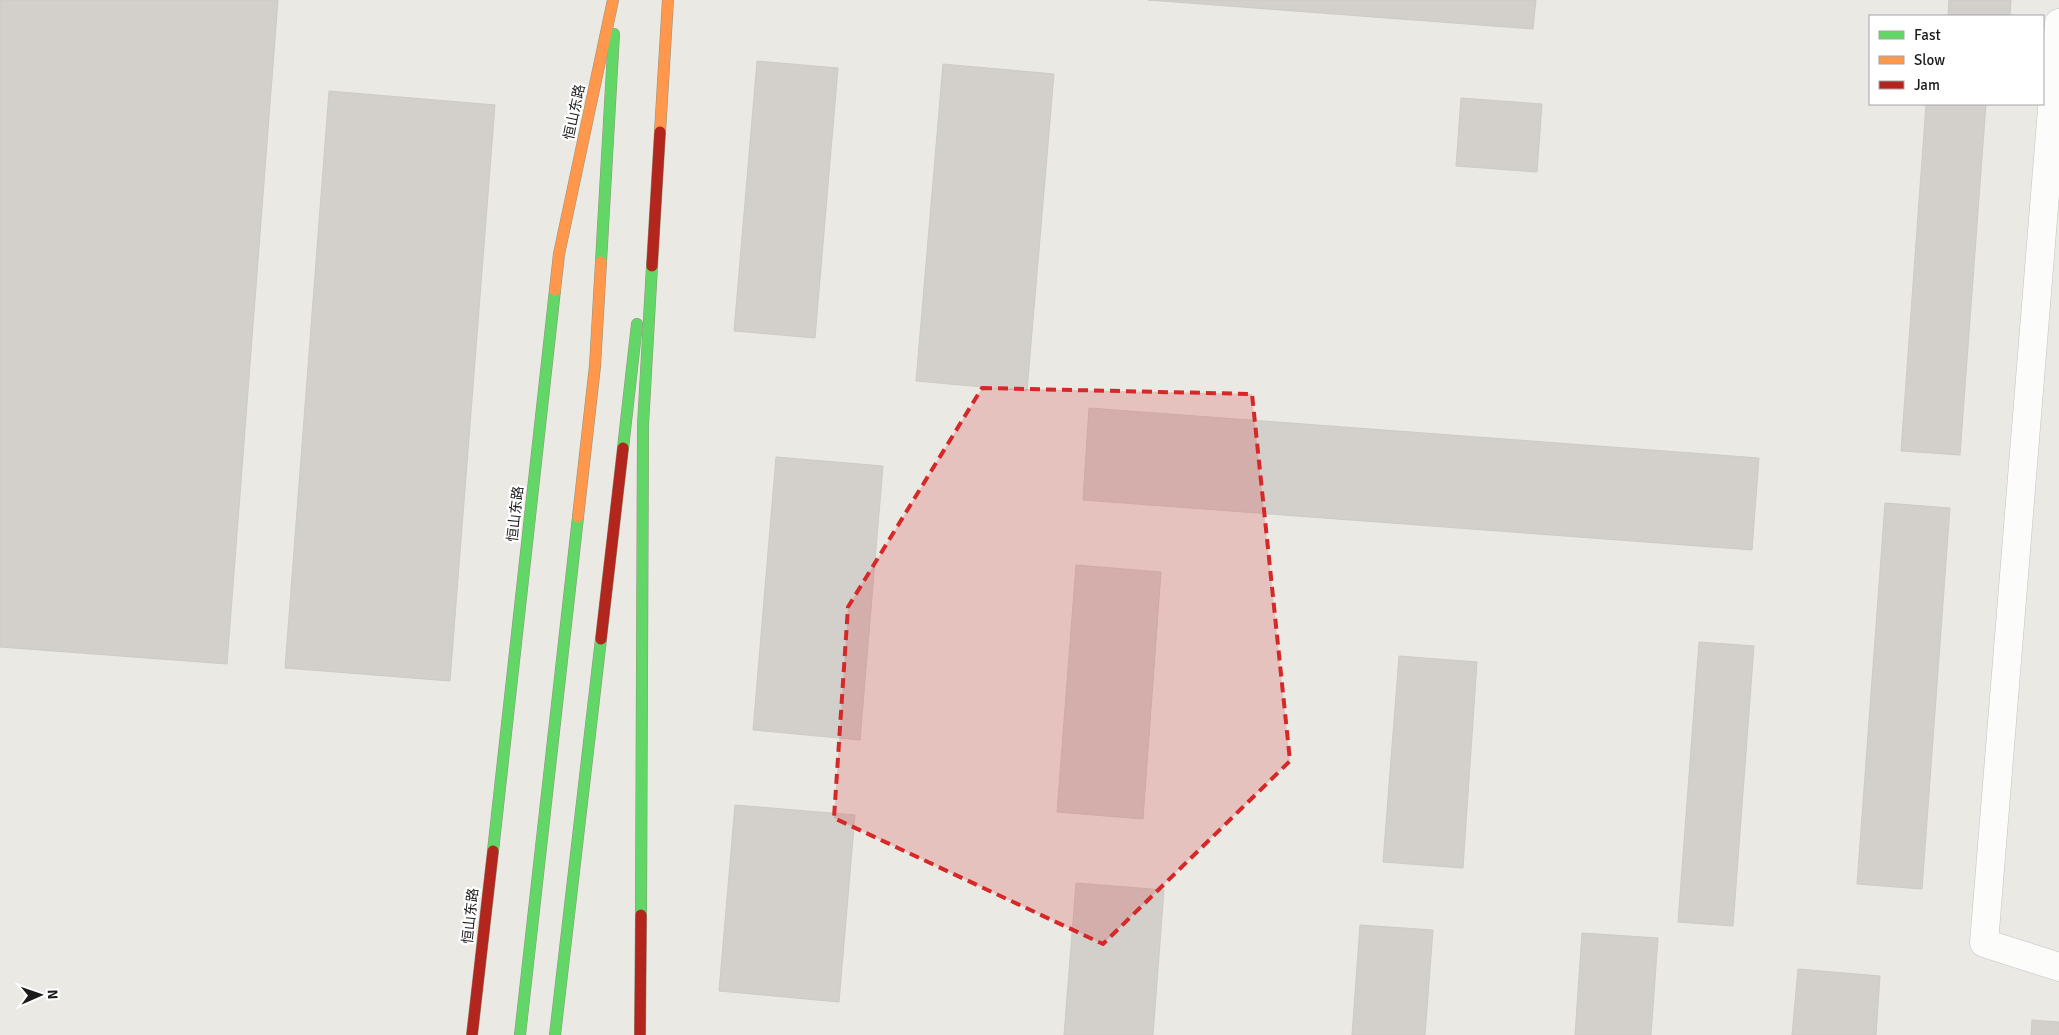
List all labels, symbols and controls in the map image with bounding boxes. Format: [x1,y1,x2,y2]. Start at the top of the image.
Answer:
legend [1869,15,2044,105]
text: Fast [1914,26,1941,44]
text: Slow [1914,51,1945,69]
text: Jam [1914,76,1940,94]
street label: 恒山东路 [560,83,589,141]
street label: 恒山东路 [504,485,527,543]
street label: 恒山东路 [459,887,482,945]
north arrow [15,970,65,1020]
text: N [44,989,61,1000]

